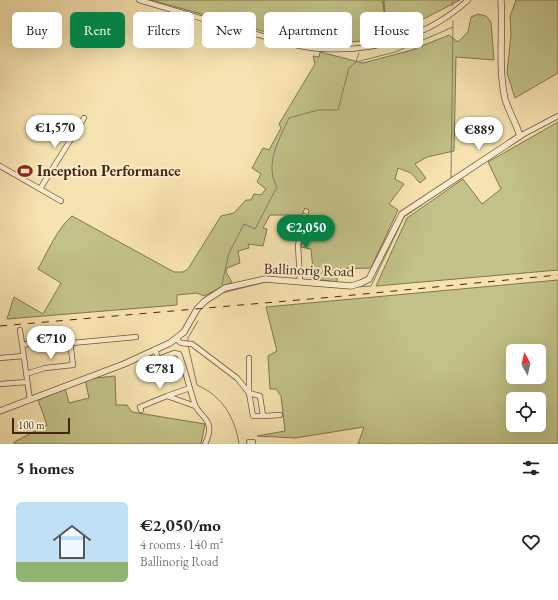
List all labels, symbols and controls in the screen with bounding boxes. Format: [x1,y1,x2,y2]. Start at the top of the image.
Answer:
chip: Buy [12,12,62,48]
chip: Rent [70,12,125,48]
chip: Filters [133,12,194,48]
chip: New [202,12,256,48]
chip: Apartment [264,12,352,48]
chip: House [360,12,423,48]
pin: €1,570 [22,115,88,149]
pin: €889 [455,117,503,151]
text: €1,570 [35,119,75,136]
text: €889 [464,121,494,138]
place label: Inception Performance [37,161,181,180]
sports icon: Inception Performance [16,162,34,180]
pin: €2,050 [273,215,339,249]
text: €2,050 [286,219,326,236]
street label: Ballinorig Road [263,258,355,281]
pin: €710 [27,326,75,360]
text: €710 [36,330,66,347]
north arrow [506,344,546,384]
map controls [506,344,546,432]
pin: €781 [136,356,184,390]
text: €781 [145,360,175,377]
button: locate [506,392,546,432]
scale bar [12,416,70,435]
text: 100 m [18,418,45,432]
text: 5 homes [16,457,74,479]
icon: filters [520,457,542,479]
text: €2,050/mo [140,514,221,536]
icon: home [48,518,96,566]
icon: heart [520,531,542,553]
text: 4 rooms · 140 m² [140,536,224,553]
text: Ballinorig Road [140,553,219,570]

